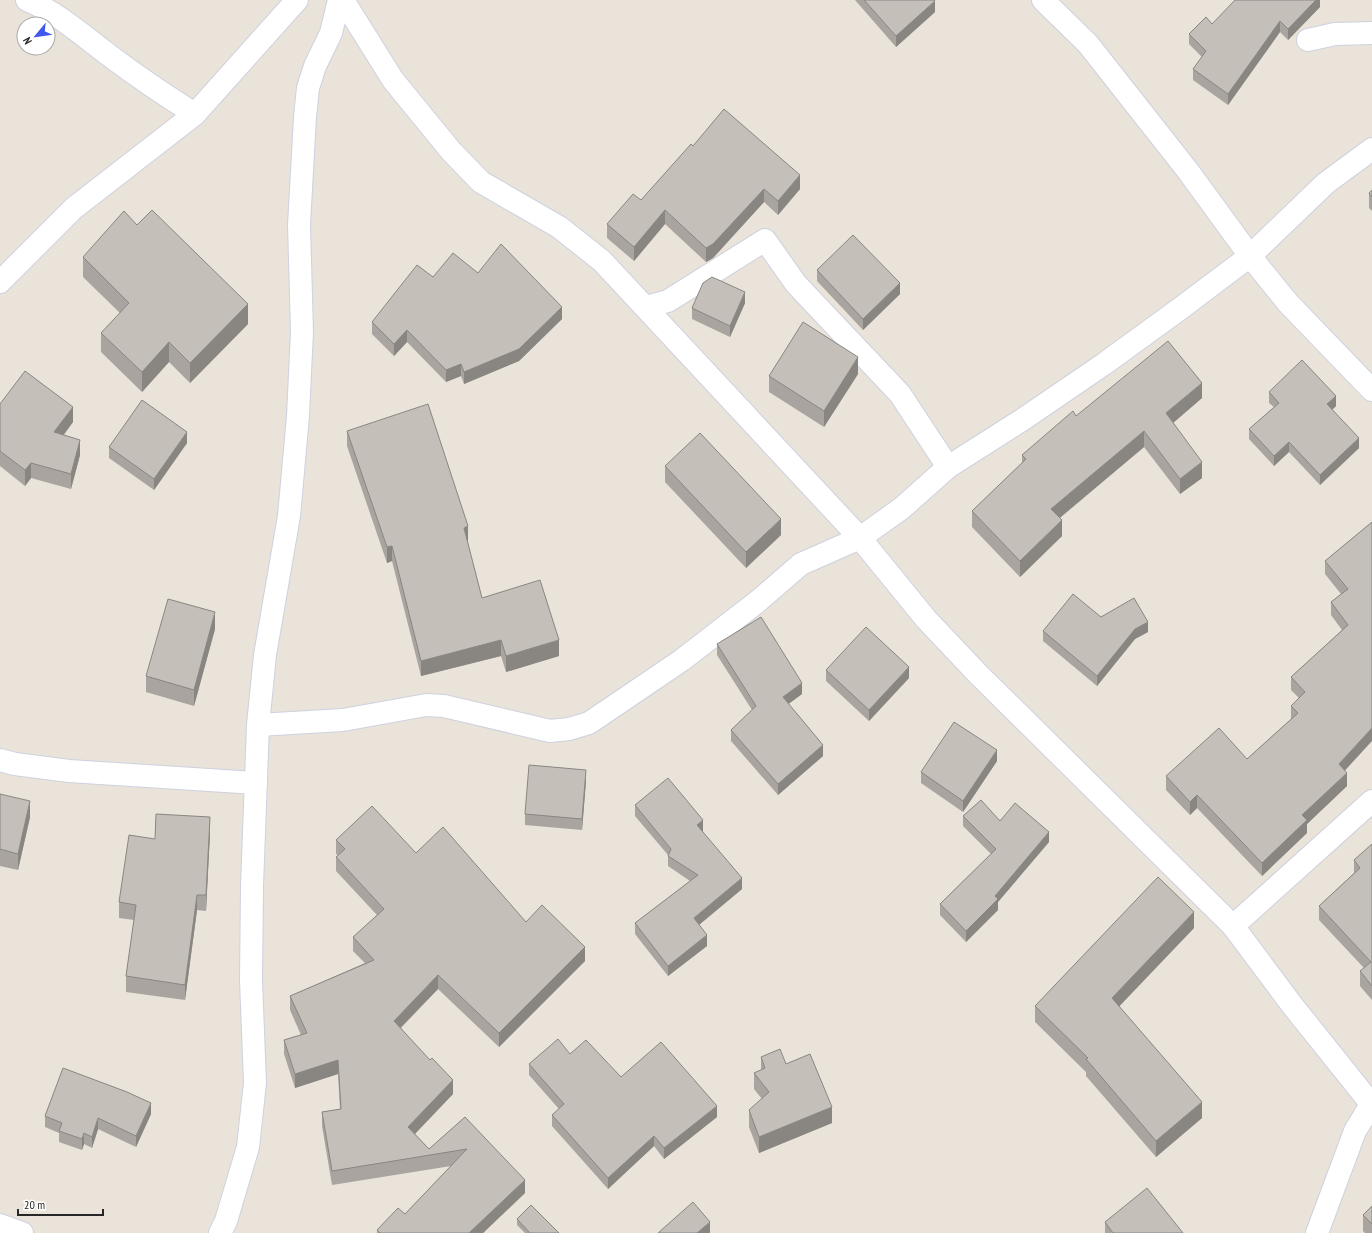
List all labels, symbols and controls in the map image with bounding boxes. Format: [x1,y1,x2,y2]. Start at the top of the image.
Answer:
north arrow [16,16,56,56]
text: N [20,35,35,47]
scale bar [18,1191,103,1217]
text: 20 m [24,1197,45,1212]

